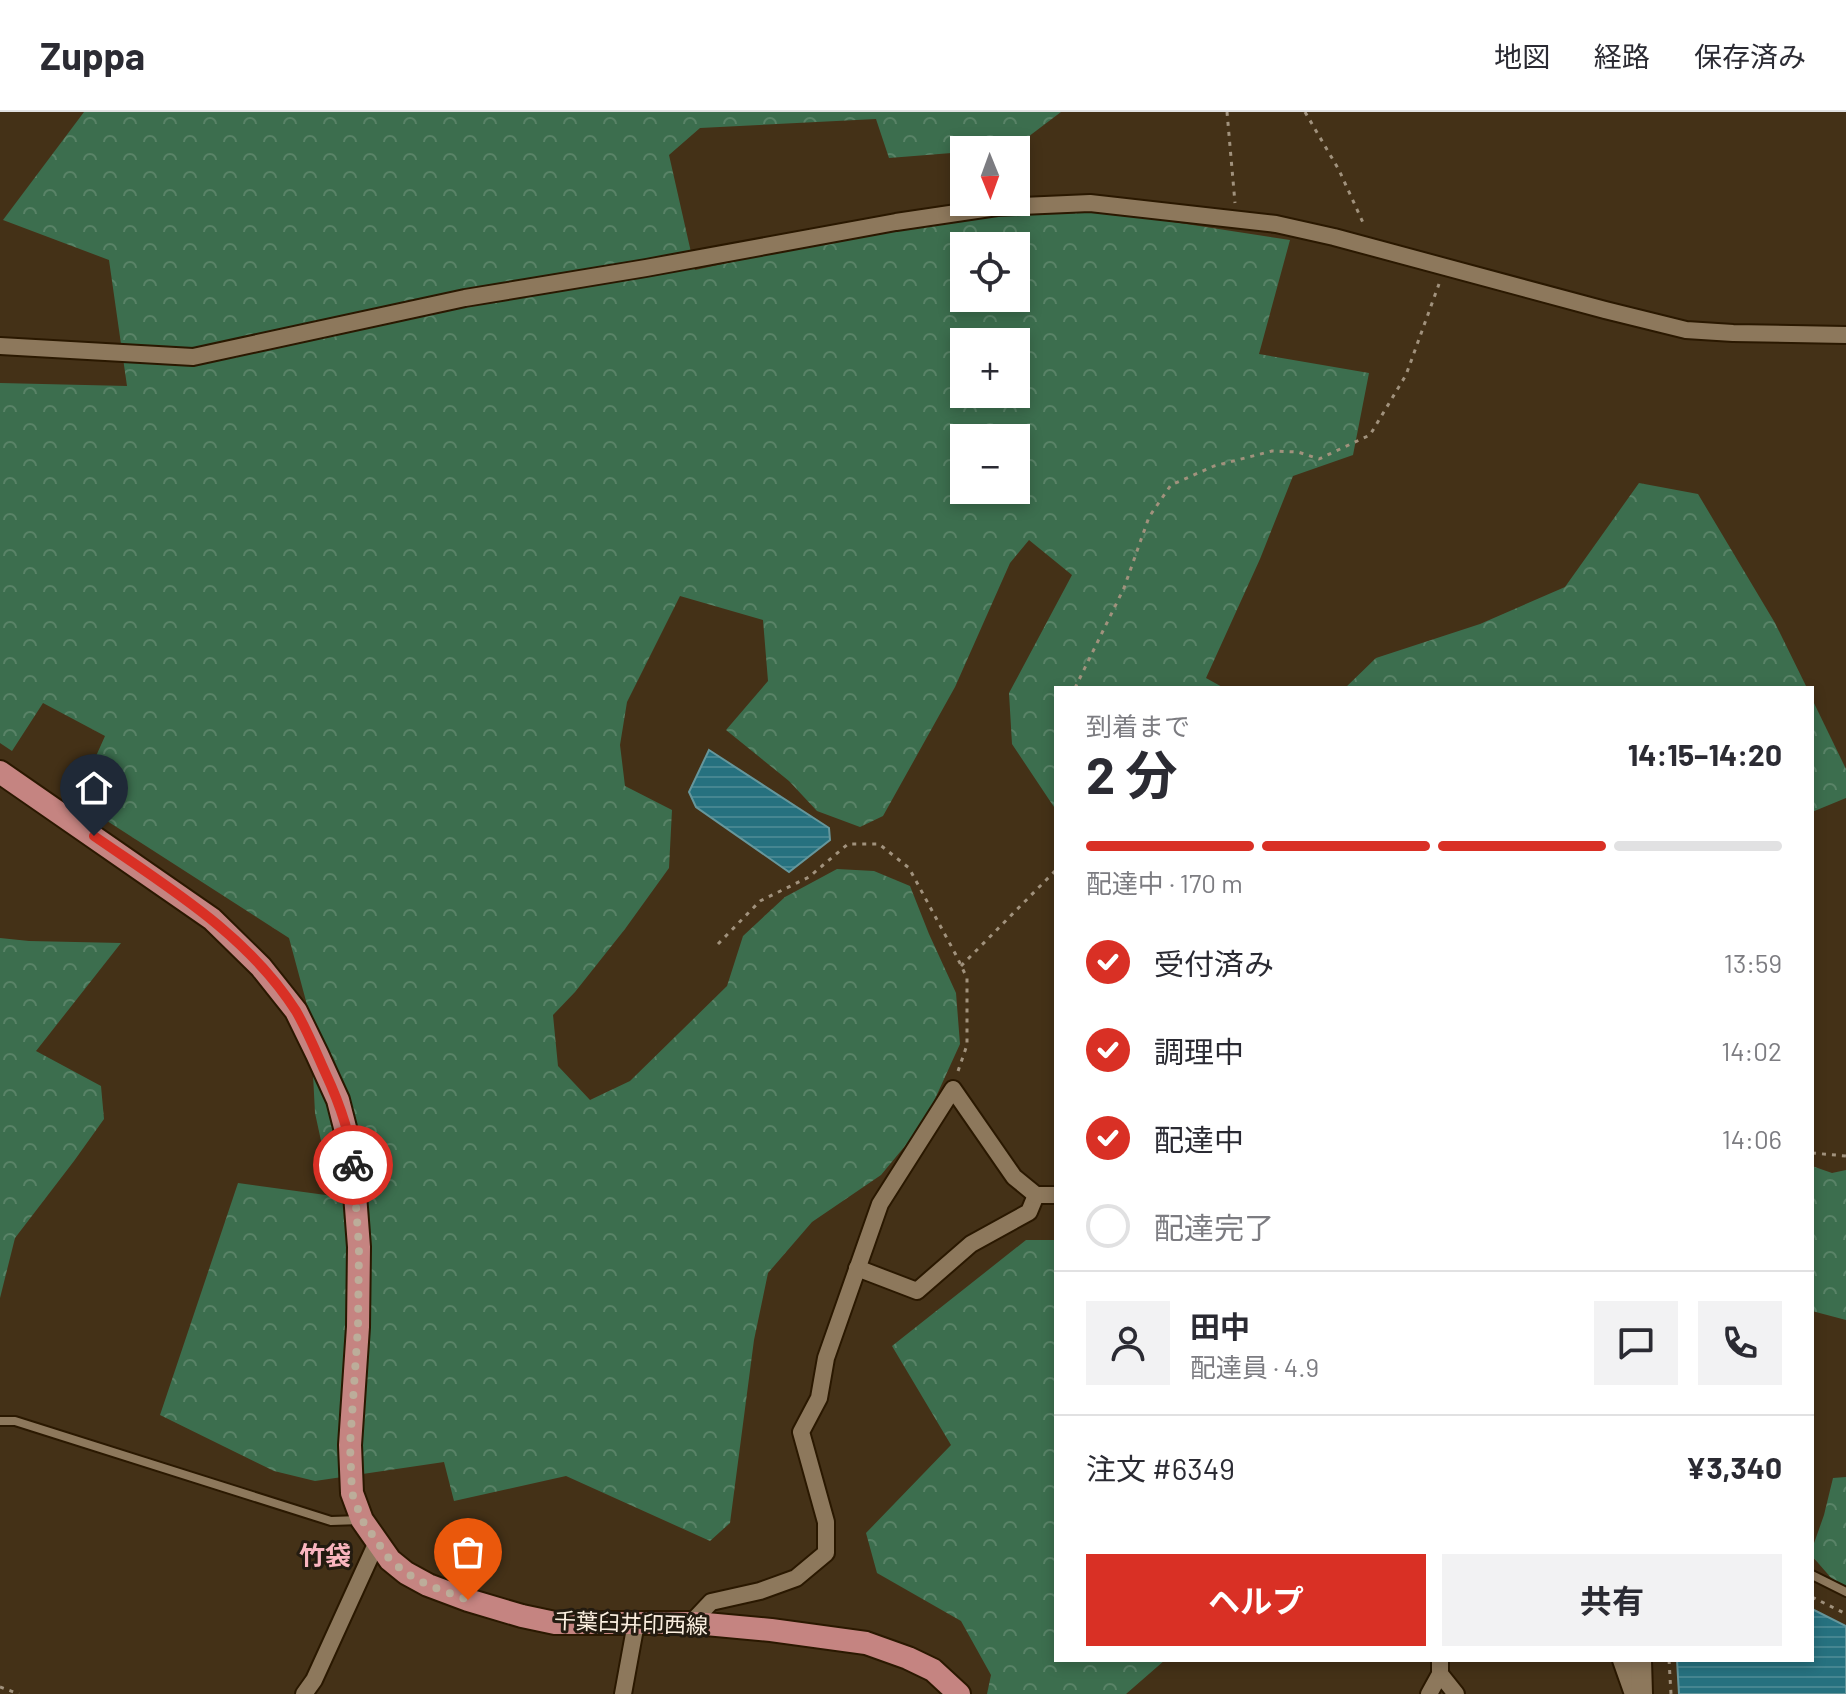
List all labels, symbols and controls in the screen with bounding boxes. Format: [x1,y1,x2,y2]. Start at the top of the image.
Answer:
text: Zuppa [40,32,145,78]
text: 地図 [1494,39,1550,73]
text: 経路 [1594,39,1650,73]
text: 保存済み [1694,39,1806,73]
north arrow [950,136,1030,216]
map controls [950,136,1030,504]
button: locate [950,232,1030,312]
button: + [950,328,1030,408]
button: − [950,424,1030,504]
text: 到着まで [1086,710,1190,741]
text: 14:15–14:20 [1628,736,1782,772]
text: 2 分 [1086,742,1178,804]
pin [60,754,128,836]
icon: home [72,766,116,810]
text: 配達中 · 170 m [1086,867,1243,898]
icon: check [1086,940,1130,984]
text: 受付済み [1154,945,1274,981]
text: 13:59 [1724,947,1782,978]
icon: check [1086,1028,1130,1072]
text: 調理中 [1154,1033,1244,1069]
text: 14:02 [1721,1035,1782,1066]
icon: check [1086,1116,1130,1160]
text: 配達中 [1154,1121,1244,1157]
text: 14:06 [1722,1123,1782,1154]
courier [313,1125,393,1205]
icon: bike [331,1143,375,1187]
text: 配達完了 [1154,1209,1274,1245]
button: person [1086,1301,1170,1385]
button: chat [1594,1301,1678,1385]
button: phone [1698,1301,1782,1385]
text: 田中 [1190,1308,1250,1344]
text: 配達員 · 4.9 [1190,1351,1319,1382]
text: ¥3,340 [1686,1449,1782,1485]
text: 注文 #6349 [1086,1450,1235,1486]
pin [434,1518,502,1600]
icon: bag [446,1530,490,1574]
district label: 竹袋 [299,1539,351,1570]
button: ヘルプ [1086,1554,1426,1646]
button: 共有 [1442,1554,1782,1646]
street label: 千葉臼井印西線 [554,1606,708,1638]

